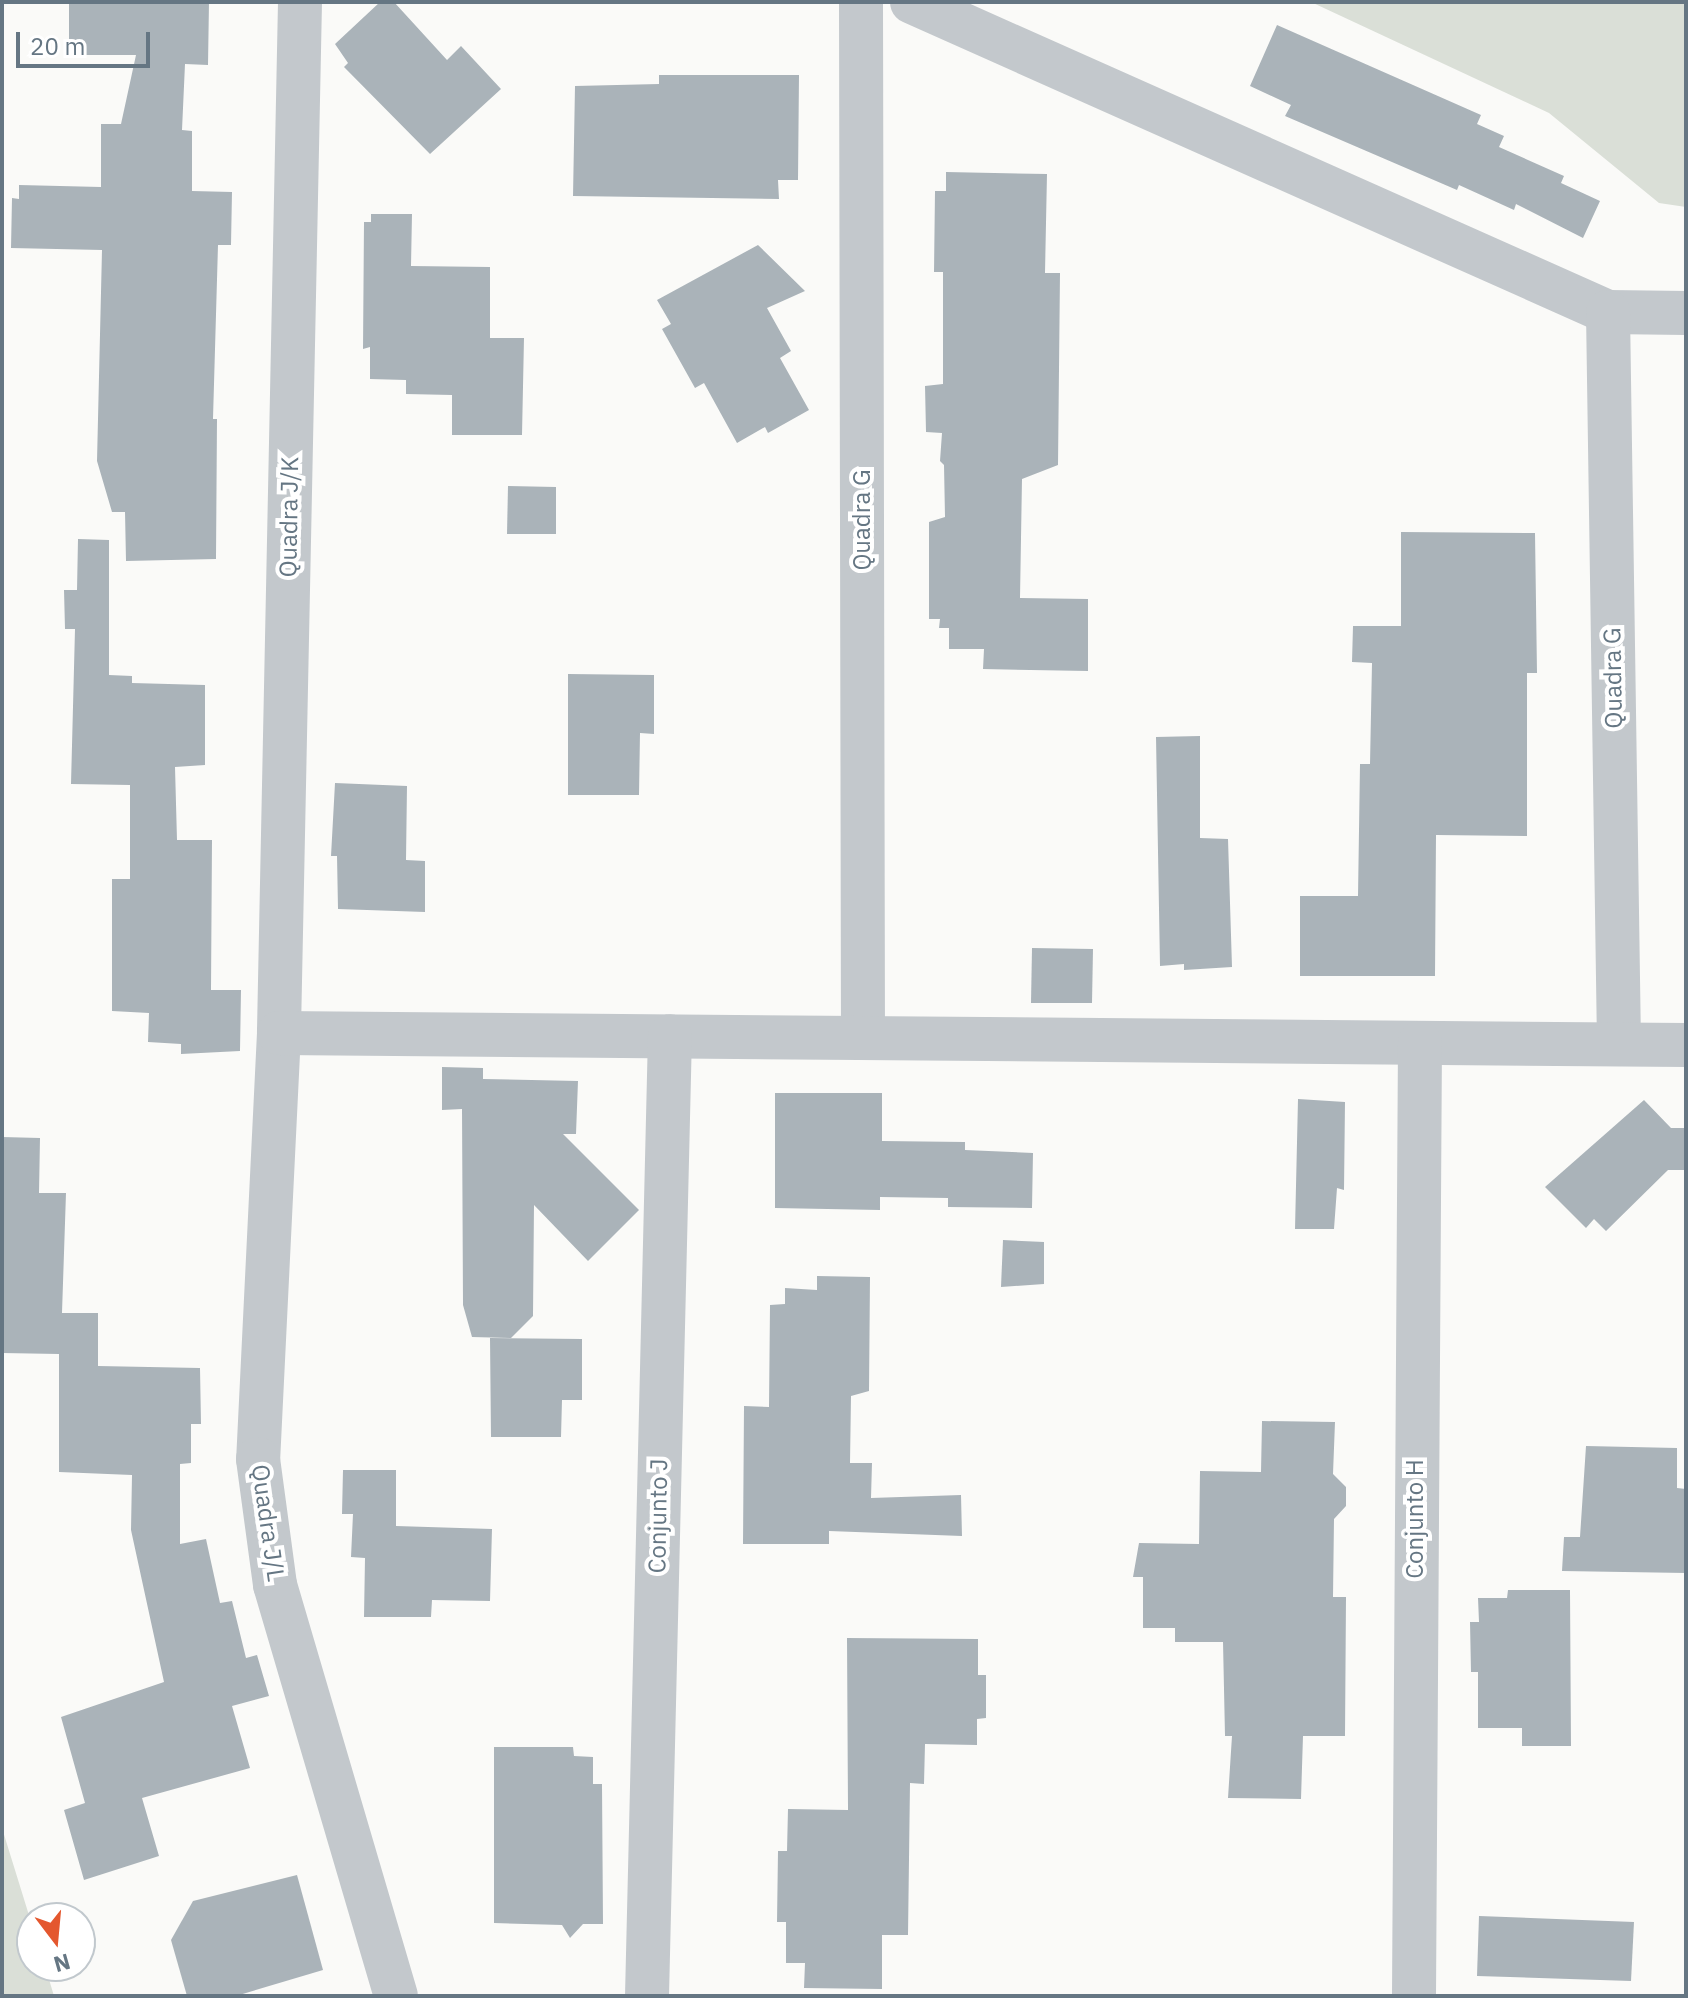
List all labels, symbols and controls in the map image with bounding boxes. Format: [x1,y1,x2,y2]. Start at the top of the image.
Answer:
scale bar [20,16,154,66]
text: 20 m [30,30,85,62]
street label: Quadra J/K [274,456,304,578]
street label: Quadra G [848,469,876,571]
street label: Quadra G [1598,627,1628,729]
street label: Conjunto J [643,1458,673,1574]
street label: Conjunto H [1401,1459,1429,1579]
street label: Quadra J/L [246,1463,290,1583]
north arrow [16,1902,96,1982]
text: N [51,1947,74,1980]

